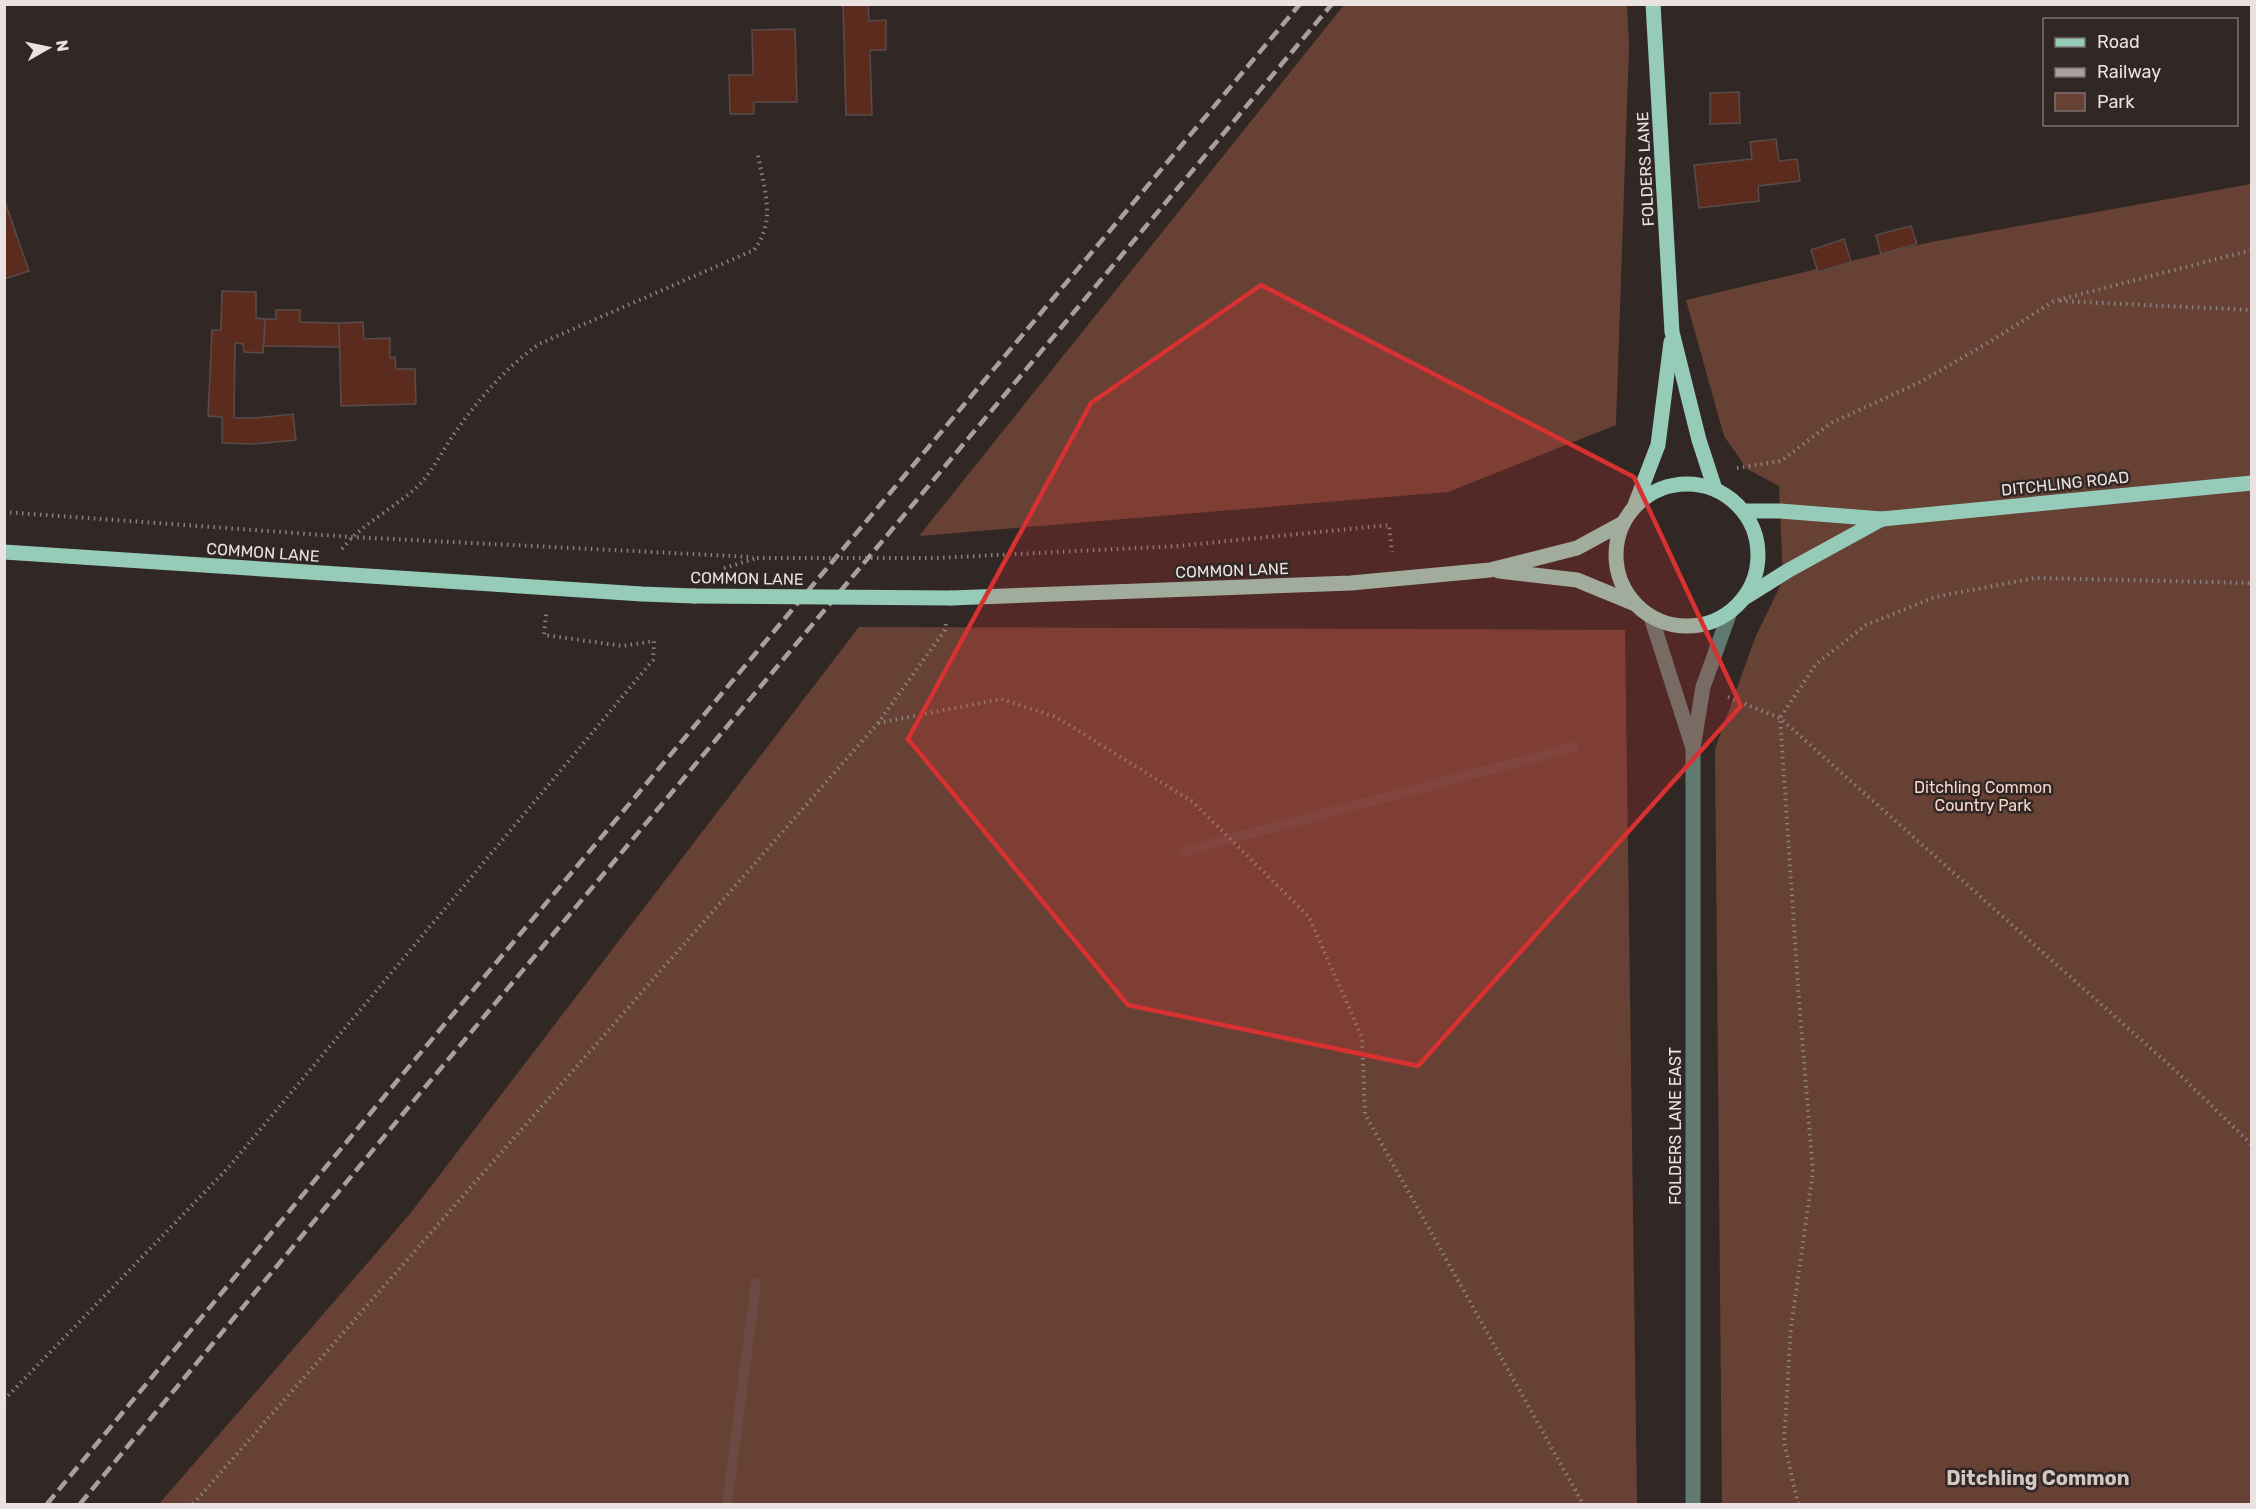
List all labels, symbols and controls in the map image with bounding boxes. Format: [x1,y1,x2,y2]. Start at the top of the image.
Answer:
north arrow [18,18,78,78]
legend [2043,18,2238,126]
text: Road [2097,31,2140,53]
text: N [52,39,73,53]
text: Railway [2097,61,2161,83]
text: Park [2097,91,2135,113]
street label: FOLDERS LANE [1633,111,1658,227]
street label: DITCHLING ROAD [2000,467,2130,500]
street label: COMMON LANE [206,539,320,566]
street label: COMMON LANE [1175,559,1289,582]
street label: COMMON LANE [690,568,804,589]
park label: Ditchling Common Country Park [1914,778,2052,815]
street label: FOLDERS LANE EAST [1666,1047,1685,1205]
district label: Ditchling Common [1946,1466,2130,1490]

